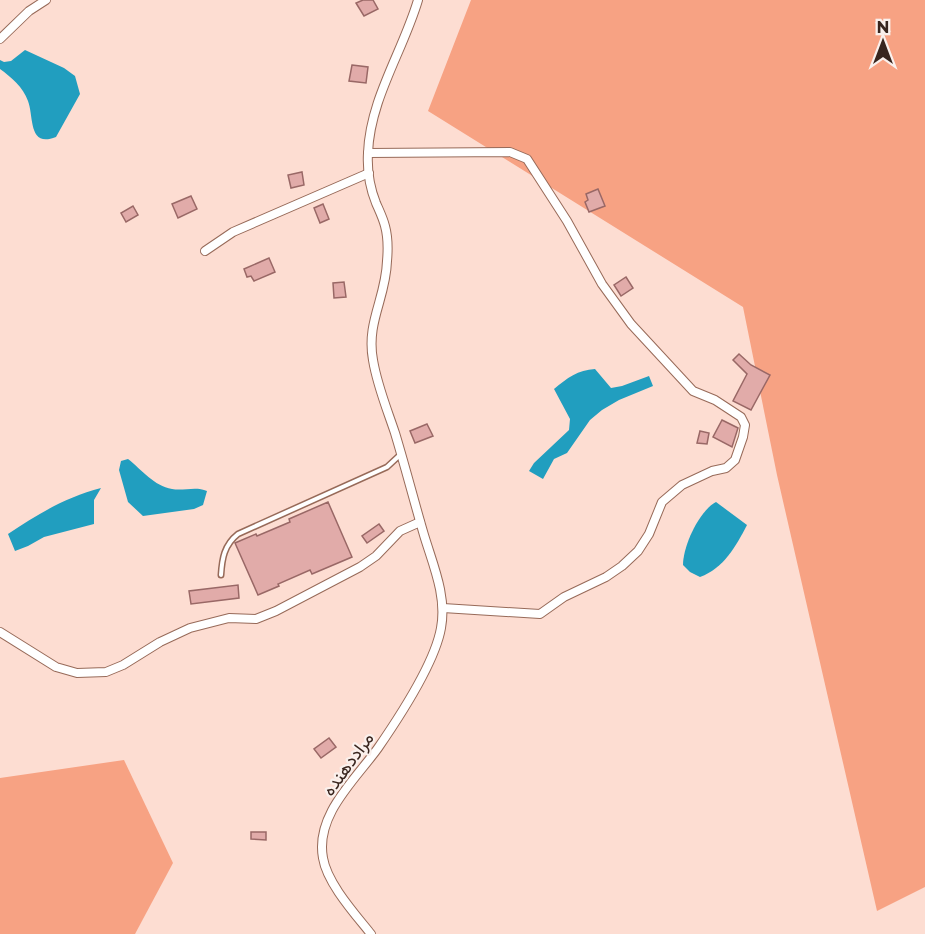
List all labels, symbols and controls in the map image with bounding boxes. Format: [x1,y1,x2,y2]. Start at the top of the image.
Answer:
north arrow [853,12,913,72]
text: N [877,18,889,37]
street label: مراددهنده [318,728,378,800]

